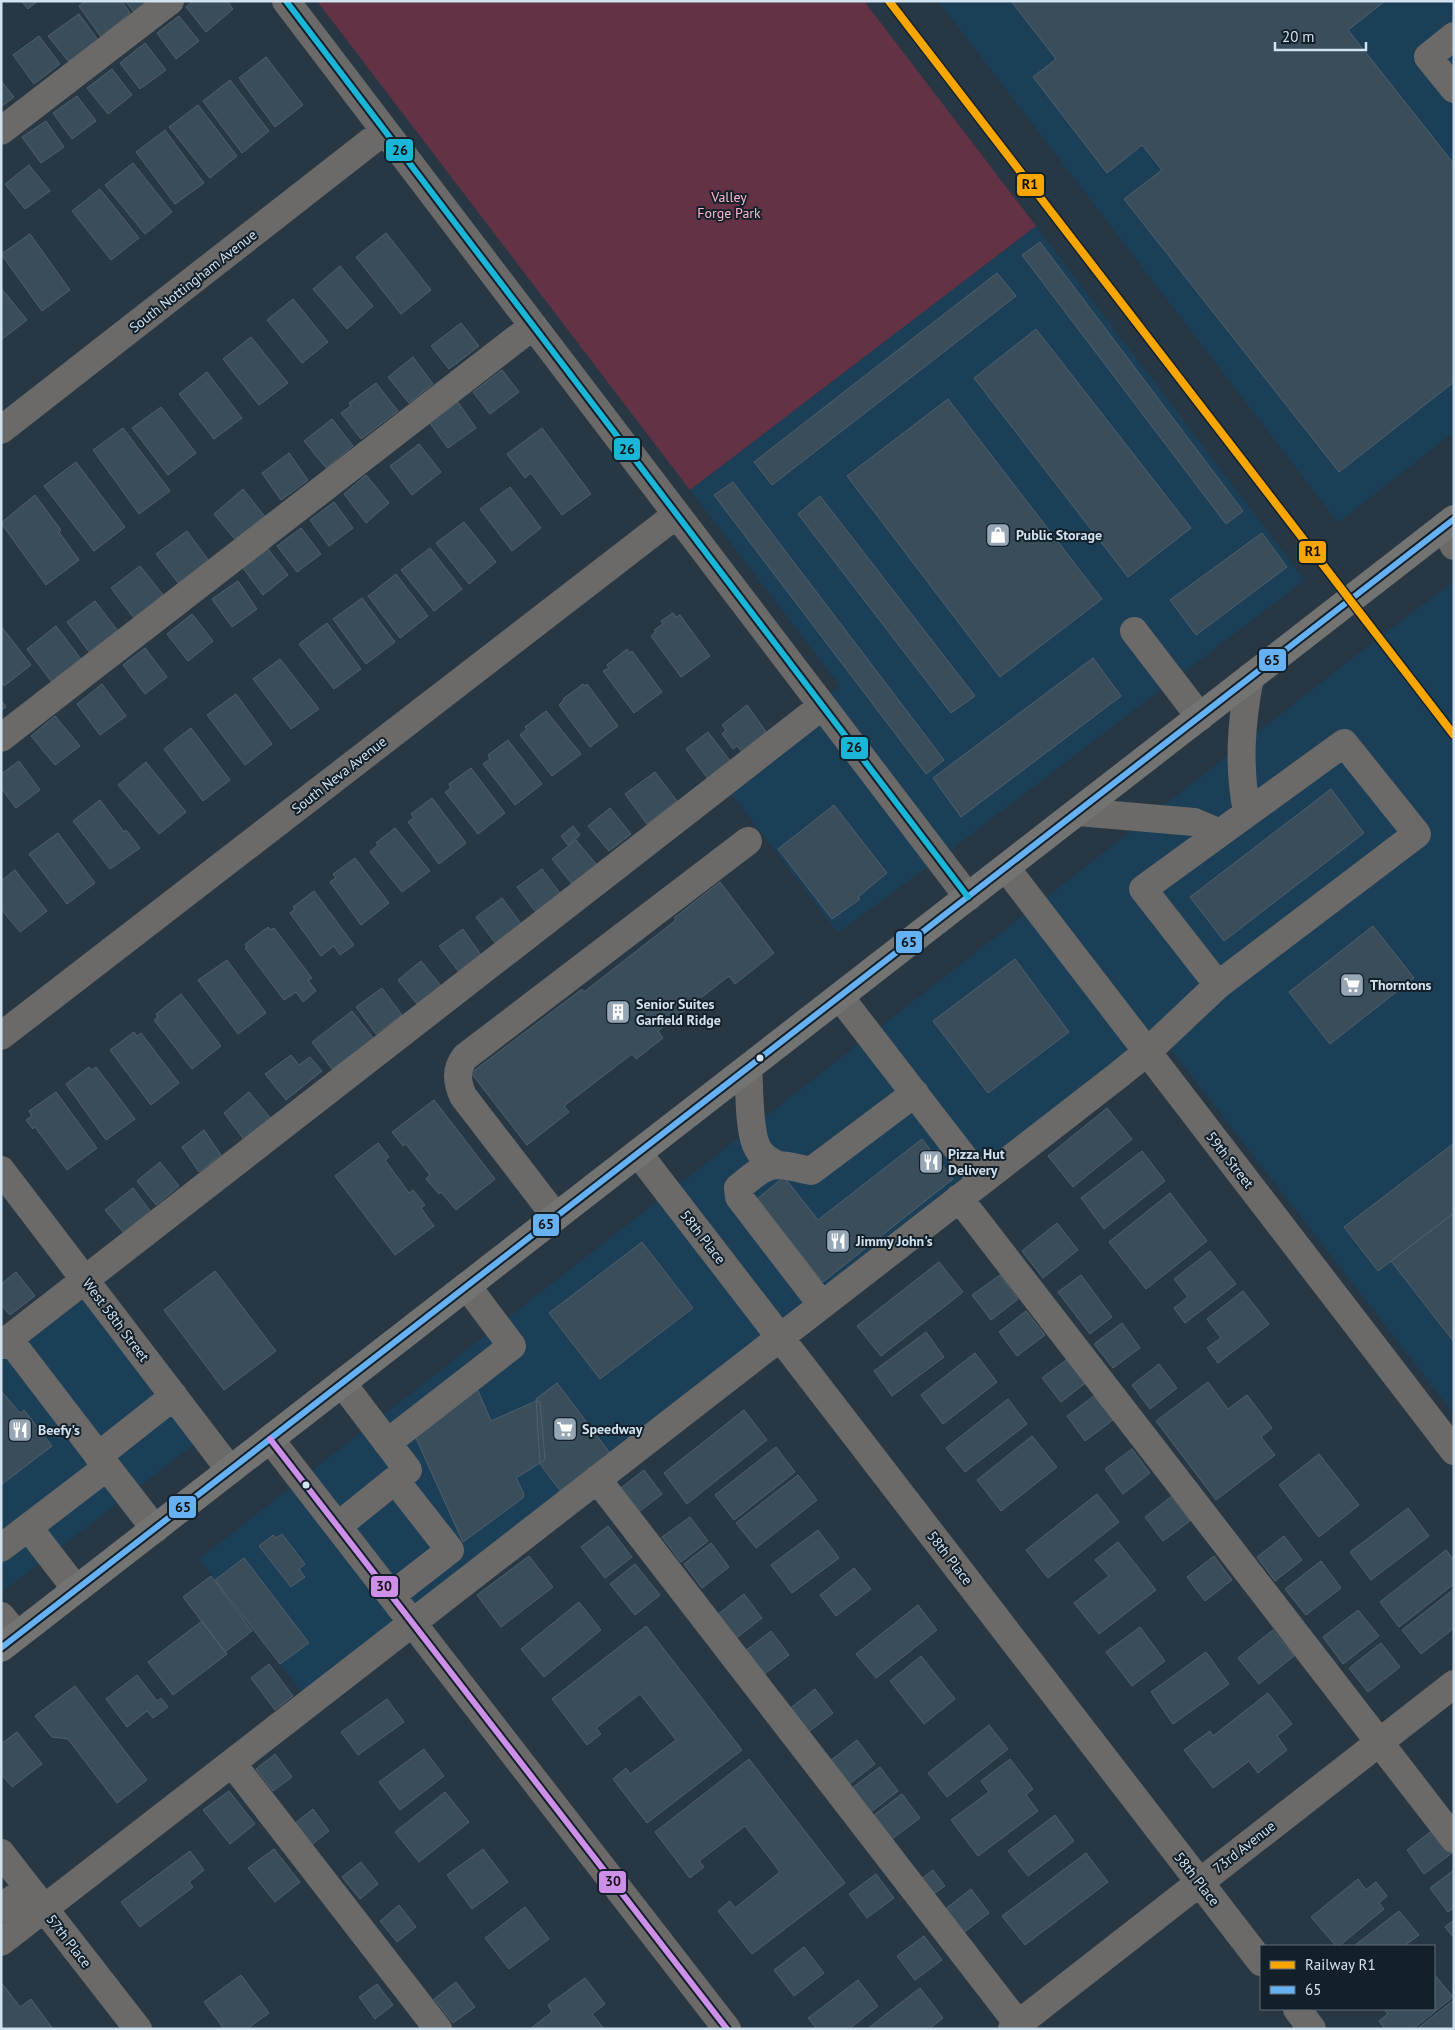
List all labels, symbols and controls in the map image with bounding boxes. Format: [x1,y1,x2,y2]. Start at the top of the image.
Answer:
scale bar [1275,20,1366,52]
text: 20 m [1282,27,1315,46]
line badge: 26 [385,138,414,162]
text: 26 [392,141,408,159]
line badge: R1 [1016,173,1045,197]
text: R1 [1022,175,1038,193]
park label: Valley Forge Park [697,188,761,222]
street label: South Nottingham Avenue [126,226,260,336]
line badge: 26 [613,437,641,461]
text: 26 [619,440,635,458]
shop icon: Public Storage [985,522,1011,548]
place label: Public Storage [1016,526,1102,544]
line badge: R1 [1298,540,1327,564]
text: R1 [1305,542,1321,560]
line badge: 65 [1258,648,1287,672]
text: 65 [1264,651,1280,669]
street label: South Neva Avenue [288,732,390,818]
line badge: 26 [840,736,869,760]
text: 26 [846,738,862,756]
line badge: 65 [895,930,923,954]
text: 65 [901,933,917,951]
supermarket icon: Thorntons [1339,972,1365,998]
place label: Thorntons [1370,976,1432,994]
place label: Senior Suites Garfield Ridge [636,995,721,1029]
building icon: Senior Suites Garfield Ridge [605,999,631,1025]
unlabelled marker [755,1053,765,1063]
street label: 59th Street [1202,1128,1258,1192]
place label: Pizza Hut Delivery [948,1145,1005,1179]
restaurant icon: Pizza Hut Delivery [918,1149,944,1175]
street label: 58th Place [676,1206,730,1268]
line badge: 65 [532,1213,560,1237]
text: 65 [538,1215,554,1233]
restaurant icon: Jimmy John's [825,1228,851,1254]
place label: Jimmy John's [855,1232,933,1250]
street label: West 58th Street [79,1275,153,1365]
supermarket icon: Speedway [552,1416,578,1442]
restaurant icon: Beefy's [7,1417,33,1443]
place label: Speedway [582,1420,643,1438]
place label: Beefy's [38,1421,80,1439]
unlabelled marker [301,1480,311,1490]
line badge: 65 [168,1495,197,1519]
text: 65 [175,1498,191,1516]
street label: 58th Place [923,1527,977,1589]
line badge: 30 [370,1575,399,1598]
text: 30 [376,1577,392,1595]
street label: 73rd Avenue [1209,1817,1279,1877]
street label: 58th Place [1170,1848,1224,1910]
line badge: 30 [598,1870,627,1894]
text: 30 [605,1872,621,1890]
street label: 57th Place [43,1911,95,1971]
legend [1260,1945,1435,2010]
text: Railway R1 [1305,1955,1376,1974]
text: 65 [1305,1980,1321,1999]

